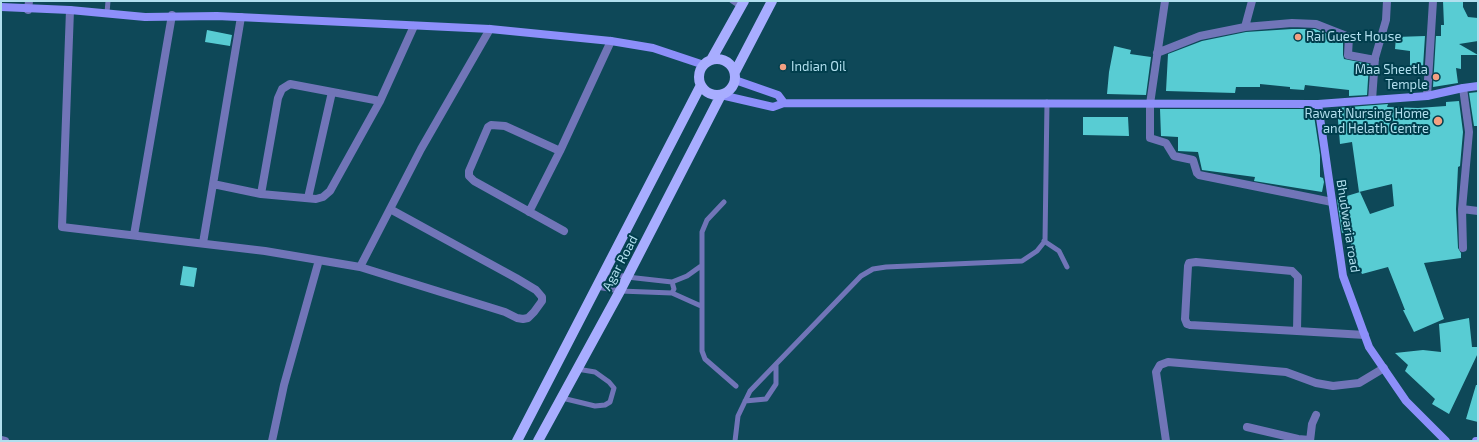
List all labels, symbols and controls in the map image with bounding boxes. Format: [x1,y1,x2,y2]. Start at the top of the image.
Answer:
place label: Rai Guest House [1306,29,1401,45]
marker: Rai Guest House [1293,32,1303,42]
place label: Indian Oil [791,59,846,75]
marker: Indian Oil [778,62,788,72]
place label: Maa Sheetla Temple [1355,62,1428,93]
marker: Maa Sheetla Temple [1431,72,1441,82]
place label: Rawat Nursing Home and Helath Centre [1304,106,1429,137]
marker: Rawat Nursing Home and Helath Centre [1432,115,1444,127]
street label: Bhudwaria road [1333,178,1363,274]
street label: Agar Road [599,233,641,293]

